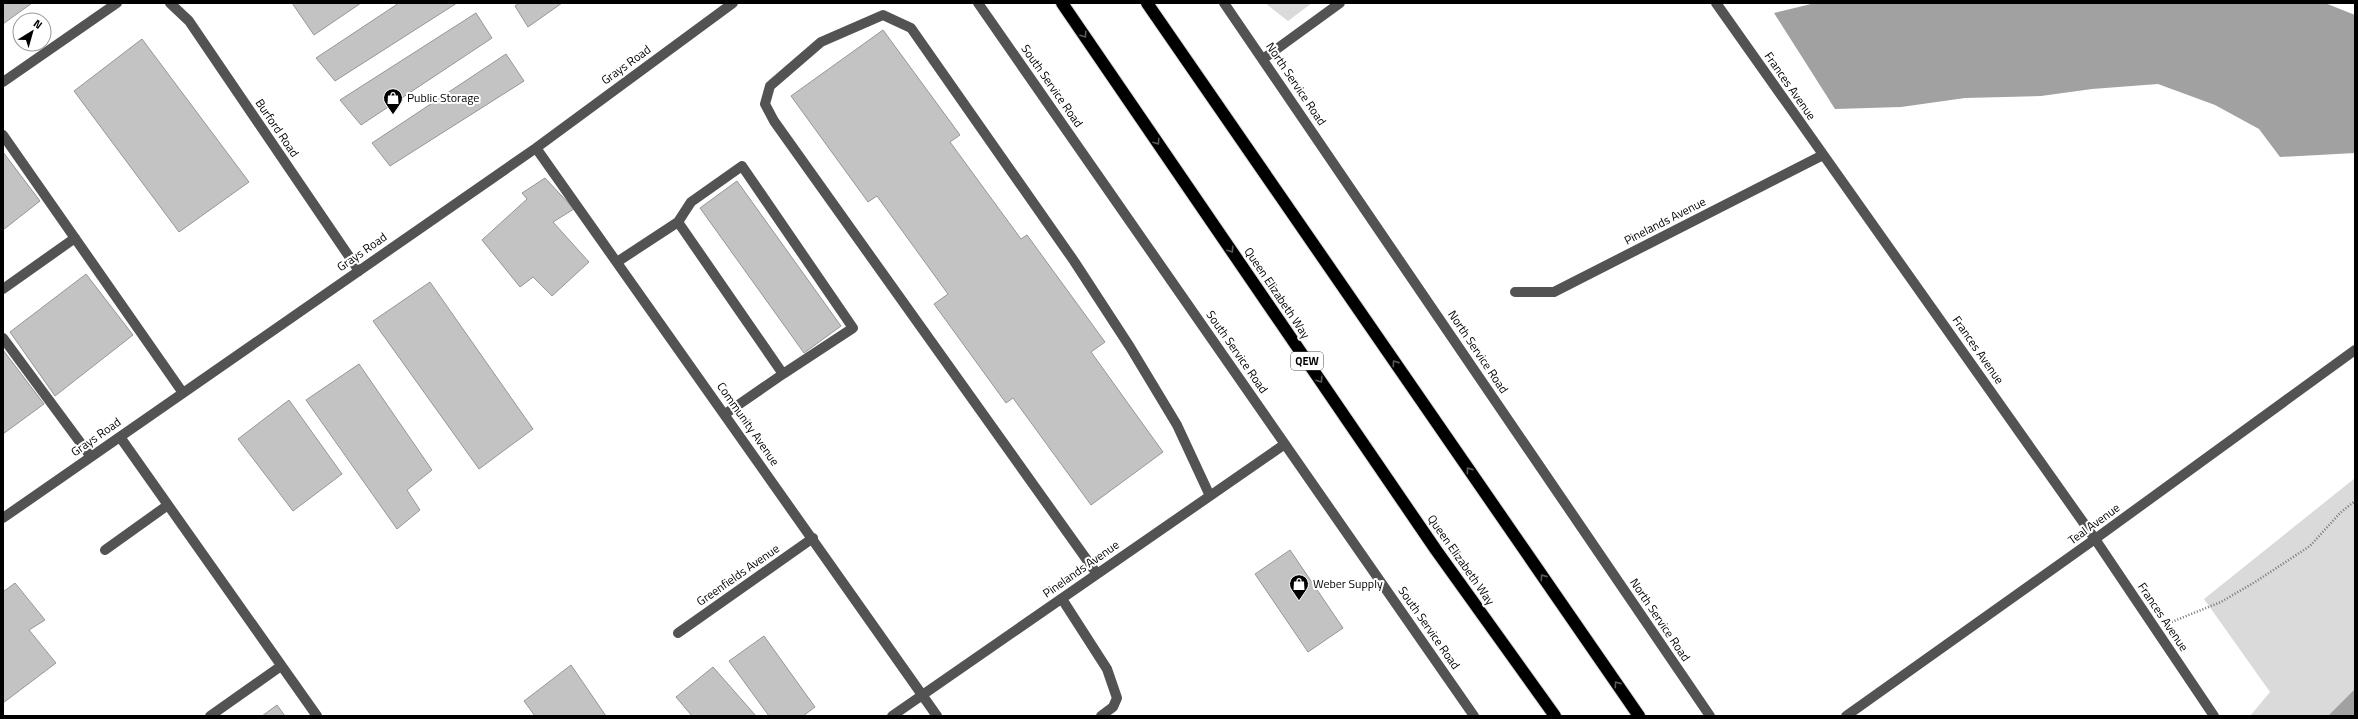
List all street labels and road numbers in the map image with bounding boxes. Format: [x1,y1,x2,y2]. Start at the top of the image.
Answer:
street label: North Service Road [1261,38,1331,129]
street label: Grays Road [597,40,655,89]
street label: South Service Road [1017,40,1088,131]
street label: Frances Avenue [1760,48,1821,124]
street label: Burford Road [251,95,304,161]
street label: Pinelands Avenue [1621,192,1709,249]
street label: Grays Road [333,227,391,276]
street label: Queen Elizabeth Way [1240,243,1315,342]
street label: South Service Road [1202,306,1273,397]
street label: North Service Road [1443,306,1513,397]
street label: Frances Avenue [1948,312,2009,388]
road number: QEW [1291,352,1323,370]
street label: Community Avenue [712,378,784,469]
street label: Grays Road [67,412,125,461]
street label: Teal Avenue [2064,498,2124,549]
street label: Queen Elizabeth Way [1423,511,1500,609]
street label: Pinelands Avenue [1039,535,1123,602]
street label: Greenfields Avenue [692,539,783,610]
street label: North Service Road [1625,574,1695,665]
street label: Frances Avenue [2133,578,2194,655]
street label: South Service Road [1394,582,1465,673]

